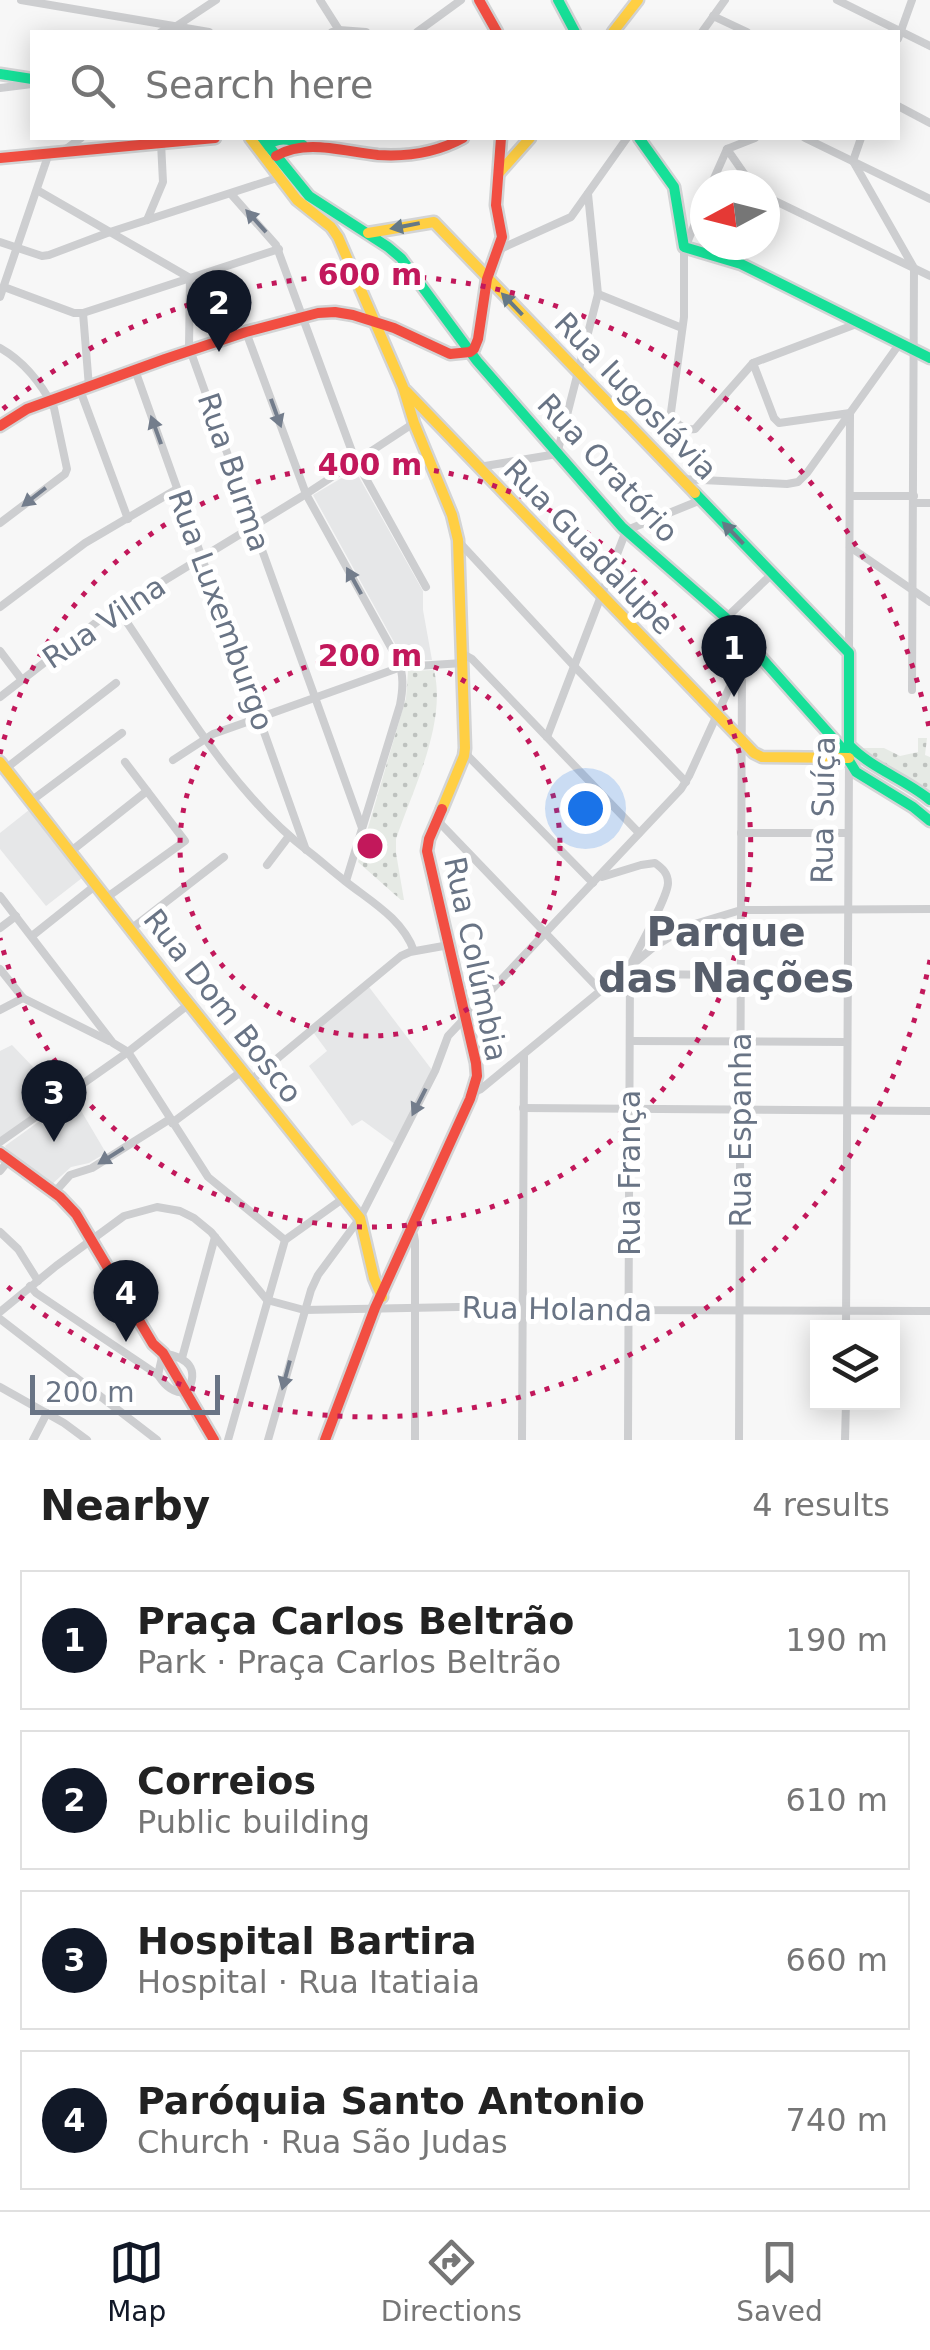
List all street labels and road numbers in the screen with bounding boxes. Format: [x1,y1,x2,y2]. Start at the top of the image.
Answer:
street label: Rua Iugoslávia [548,305,724,487]
street label: Rua Oratório [530,387,686,549]
street label: Rua Burma [191,388,277,556]
street label: Rua Guadalupe [497,452,681,642]
street label: Rua Luxemburgo [161,485,281,735]
street label: Rua Vilna [36,568,172,676]
street label: Rua Suíça [804,736,842,884]
street label: Rua Colúmbia [437,854,515,1064]
street label: Rua Dom Bosco [137,902,309,1110]
street label: Rua Espanha [723,1033,758,1227]
street label: Rua França [612,1090,647,1256]
street label: Rua Holanda [461,1290,653,1328]

